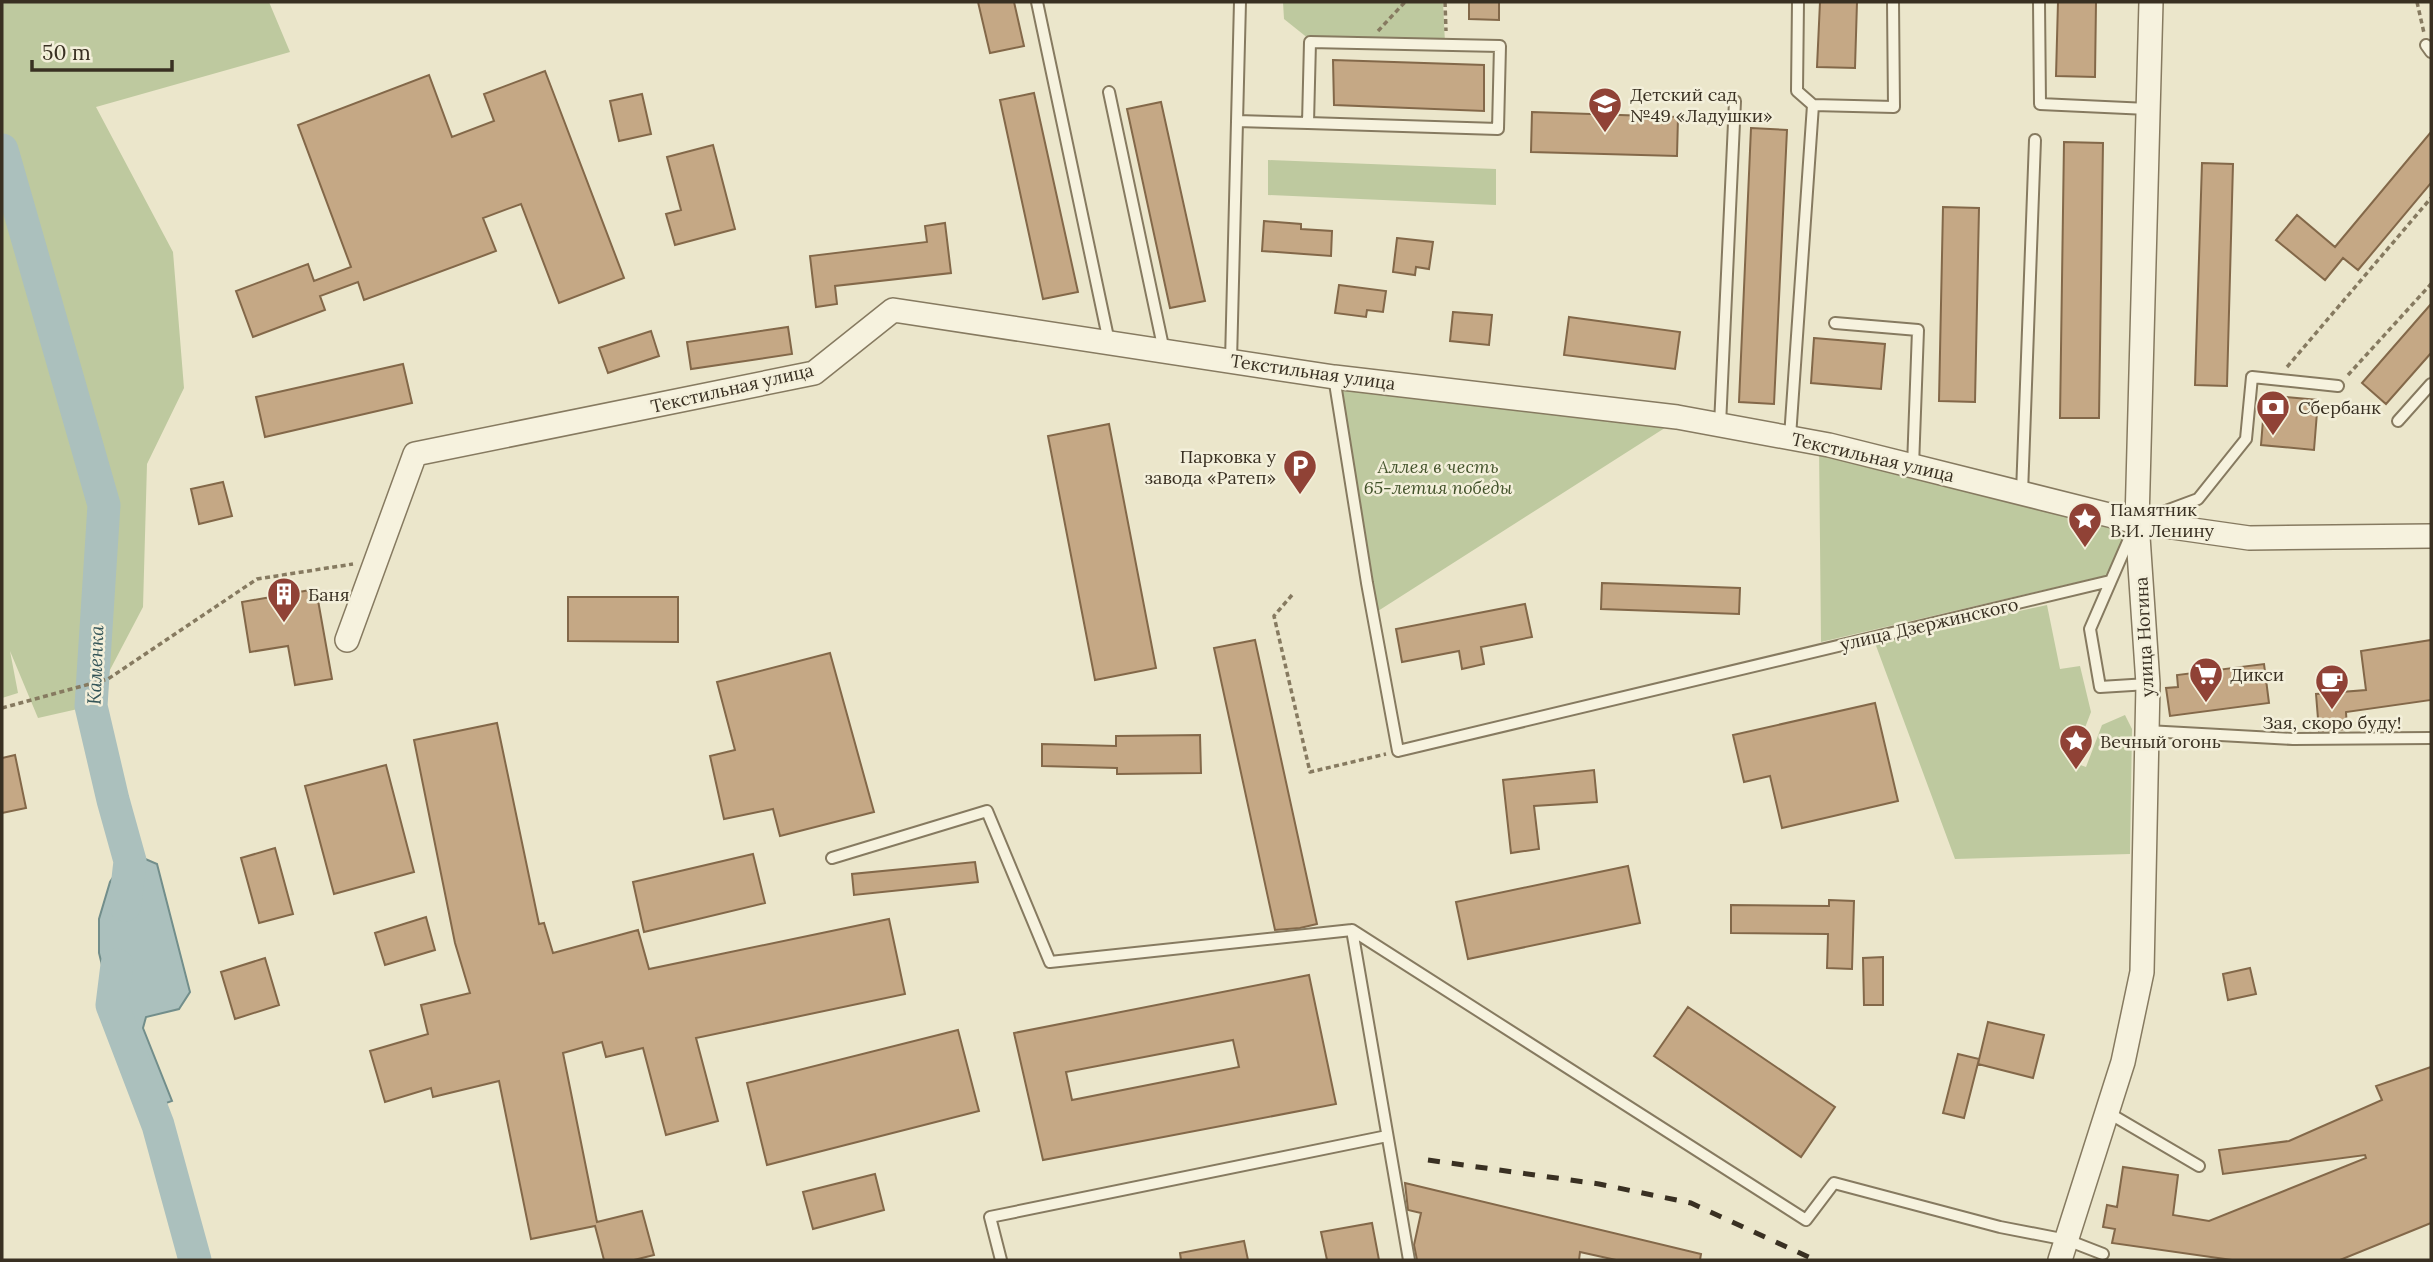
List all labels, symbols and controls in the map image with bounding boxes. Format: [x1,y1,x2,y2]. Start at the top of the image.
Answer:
scale bar [32,28,172,72]
text: 50 m [42,39,91,66]
place label: Детский сад №49 «Ладушки» [1630,83,1773,127]
school or university icon: Детский сад №49 «Ладушки» [1586,85,1624,134]
street label: Текстильная улица [1229,349,1397,395]
street label: Текстильная улица [648,358,816,418]
bank icon: Сбербанк [2254,388,2292,437]
place label: Сбербанк [2298,396,2381,419]
street label: Текстильная улица [1789,427,1957,487]
place label: Парковка у завода «Ратеп» [1145,445,1276,489]
parking icon: Парковка у завода «Ратеп» [1281,447,1319,496]
park label: Аллея в честь 65-летия победы [1364,455,1512,499]
place label: Памятник В.И. Ленину [2110,498,2215,542]
place icon: Памятник В.И. Ленину [2066,500,2104,549]
building icon: Баня [265,575,303,624]
street label: улица Ногина [2129,576,2159,698]
place label: Баня [308,583,349,606]
street label: улица Дзержинского [1838,592,2020,656]
water label: Каменка [82,624,108,705]
supermarket icon: Дикси [2187,655,2225,704]
cafe icon: Зая, скоро буду! [2313,662,2351,711]
place label: Дикси [2230,663,2284,686]
place label: Зая, скоро буду! [2262,711,2402,734]
place icon: Вечный огонь [2057,722,2095,771]
place label: Вечный огонь [2100,730,2221,753]

